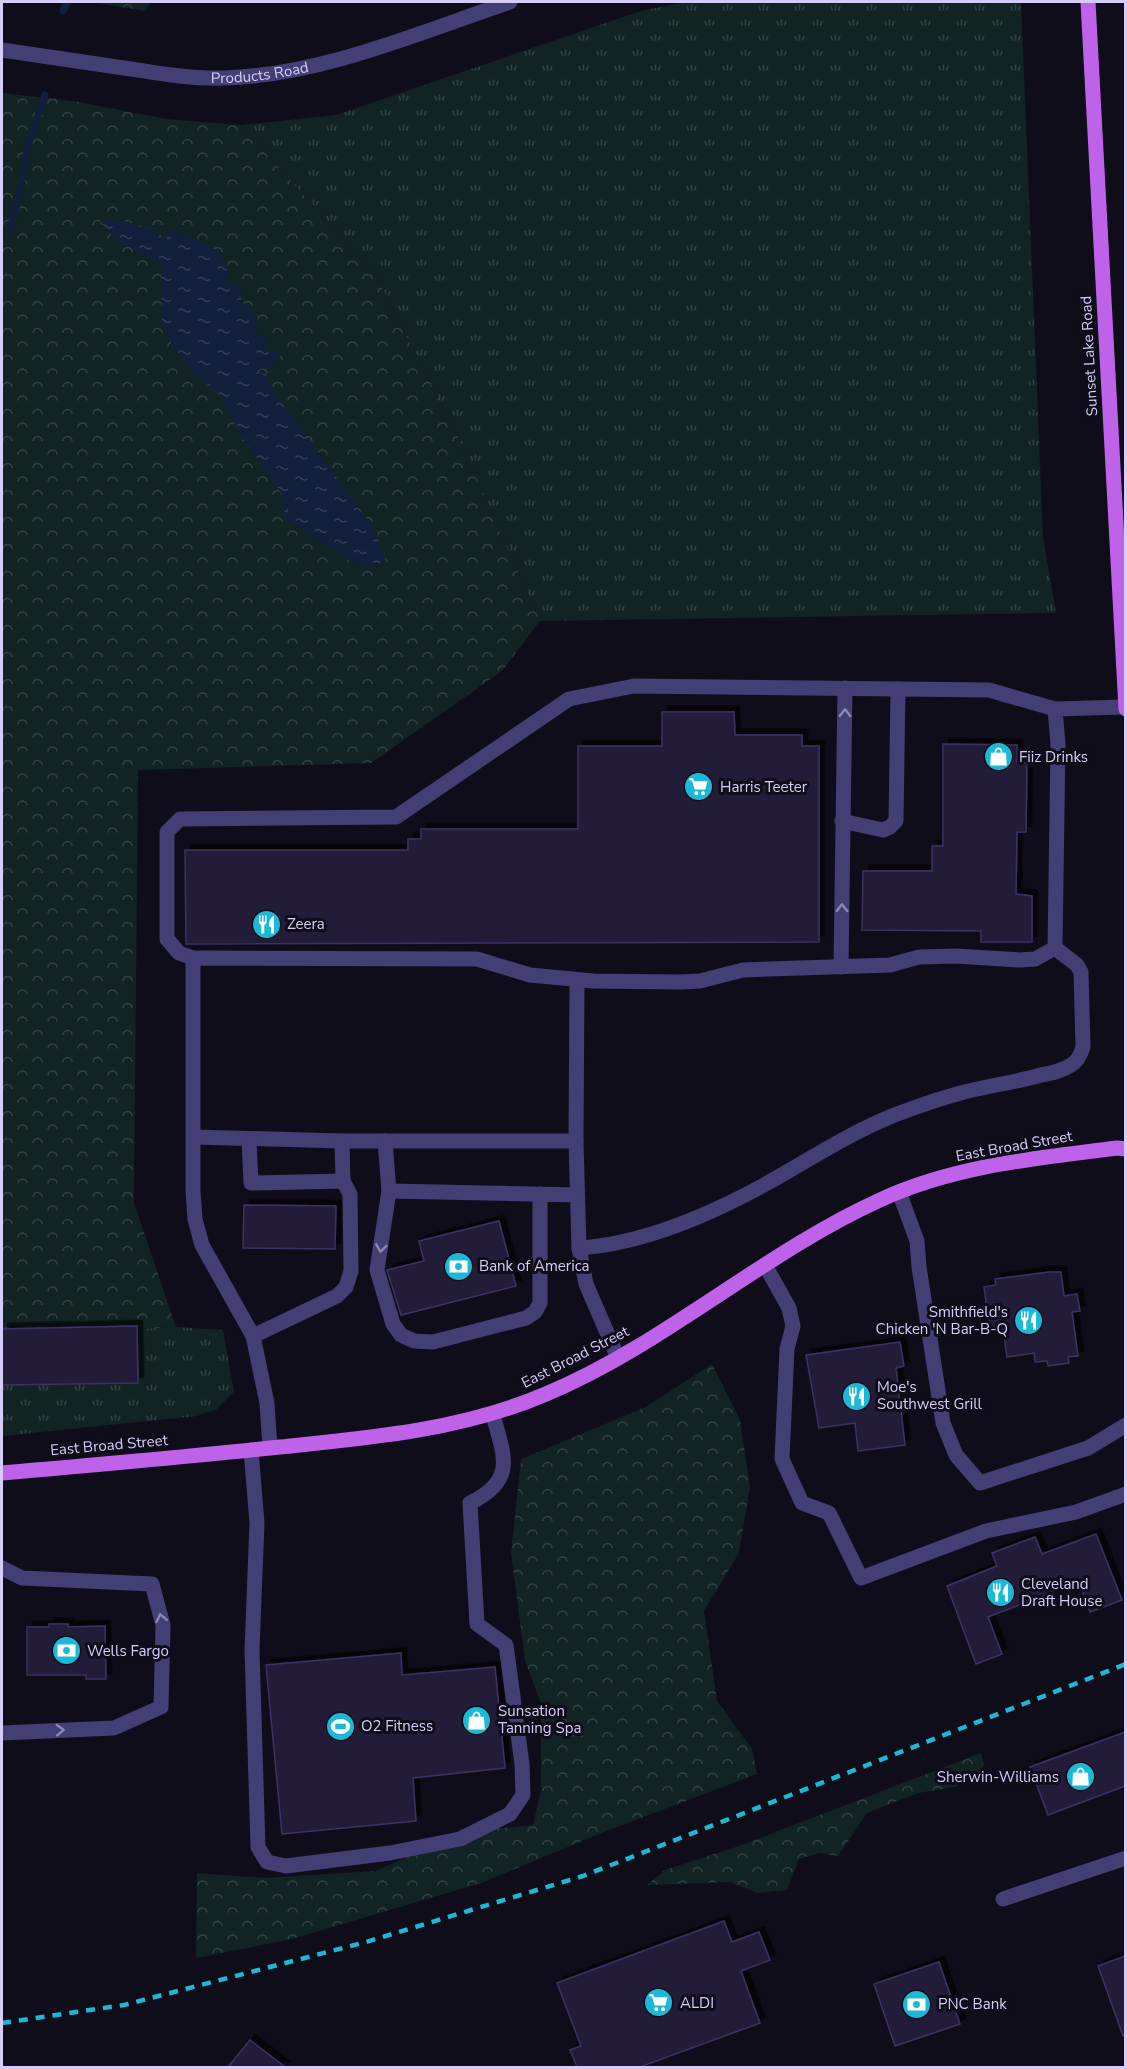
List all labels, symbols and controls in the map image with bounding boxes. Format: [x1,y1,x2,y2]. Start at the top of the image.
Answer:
street label: Products Road [211,57,310,88]
street label: Sunset Lake Road [1076,295,1102,417]
one-way arrow [838,709,851,718]
shop icon: Fiiz Drinks [982,741,1014,773]
place label: Fiiz Drinks [1019,747,1088,767]
supermarket icon: Harris Teeter [683,771,715,803]
place label: Harris Teeter [720,777,808,797]
one-way arrow [836,904,848,913]
restaurant icon: Zeera [250,908,282,940]
place label: Zeera [287,914,325,934]
street label: East Broad Street [954,1126,1075,1166]
one-way arrow [375,1244,387,1253]
bank icon: Bank of America [442,1250,474,1282]
place label: Bank of America [479,1256,590,1276]
place label: Smithfield's Chicken 'N Bar-B-Q [876,1302,1008,1339]
restaurant icon: Smithfield's Chicken 'N Bar-B-Q [1013,1305,1045,1337]
street label: East Broad Street [518,1321,633,1393]
place label: Moe's Southwest Grill [877,1377,983,1414]
restaurant icon: Moe's Southwest Grill [840,1380,872,1412]
street label: East Broad Street [49,1430,169,1460]
place label: Cleveland Draft House [1021,1574,1103,1611]
restaurant icon: Cleveland Draft House [984,1577,1016,1609]
one-way arrow [155,1613,168,1623]
bank icon: Wells Fargo [50,1635,82,1667]
place label: Wells Fargo [87,1641,169,1661]
place label: Sunsation Tanning Spa [498,1701,581,1738]
shop icon: Sunsation Tanning Spa [461,1704,493,1736]
sports icon: O2 Fitness [324,1710,356,1742]
place label: O2 Fitness [361,1716,433,1736]
one-way arrow [55,1724,64,1737]
shop icon: Sherwin-Williams [1064,1761,1096,1793]
place label: Sherwin-Williams [937,1767,1059,1787]
supermarket icon: ALDI [643,1987,675,2019]
bank icon: PNC Bank [901,1988,933,2020]
place label: ALDI [680,1993,714,2013]
place label: PNC Bank [938,1994,1007,2014]

